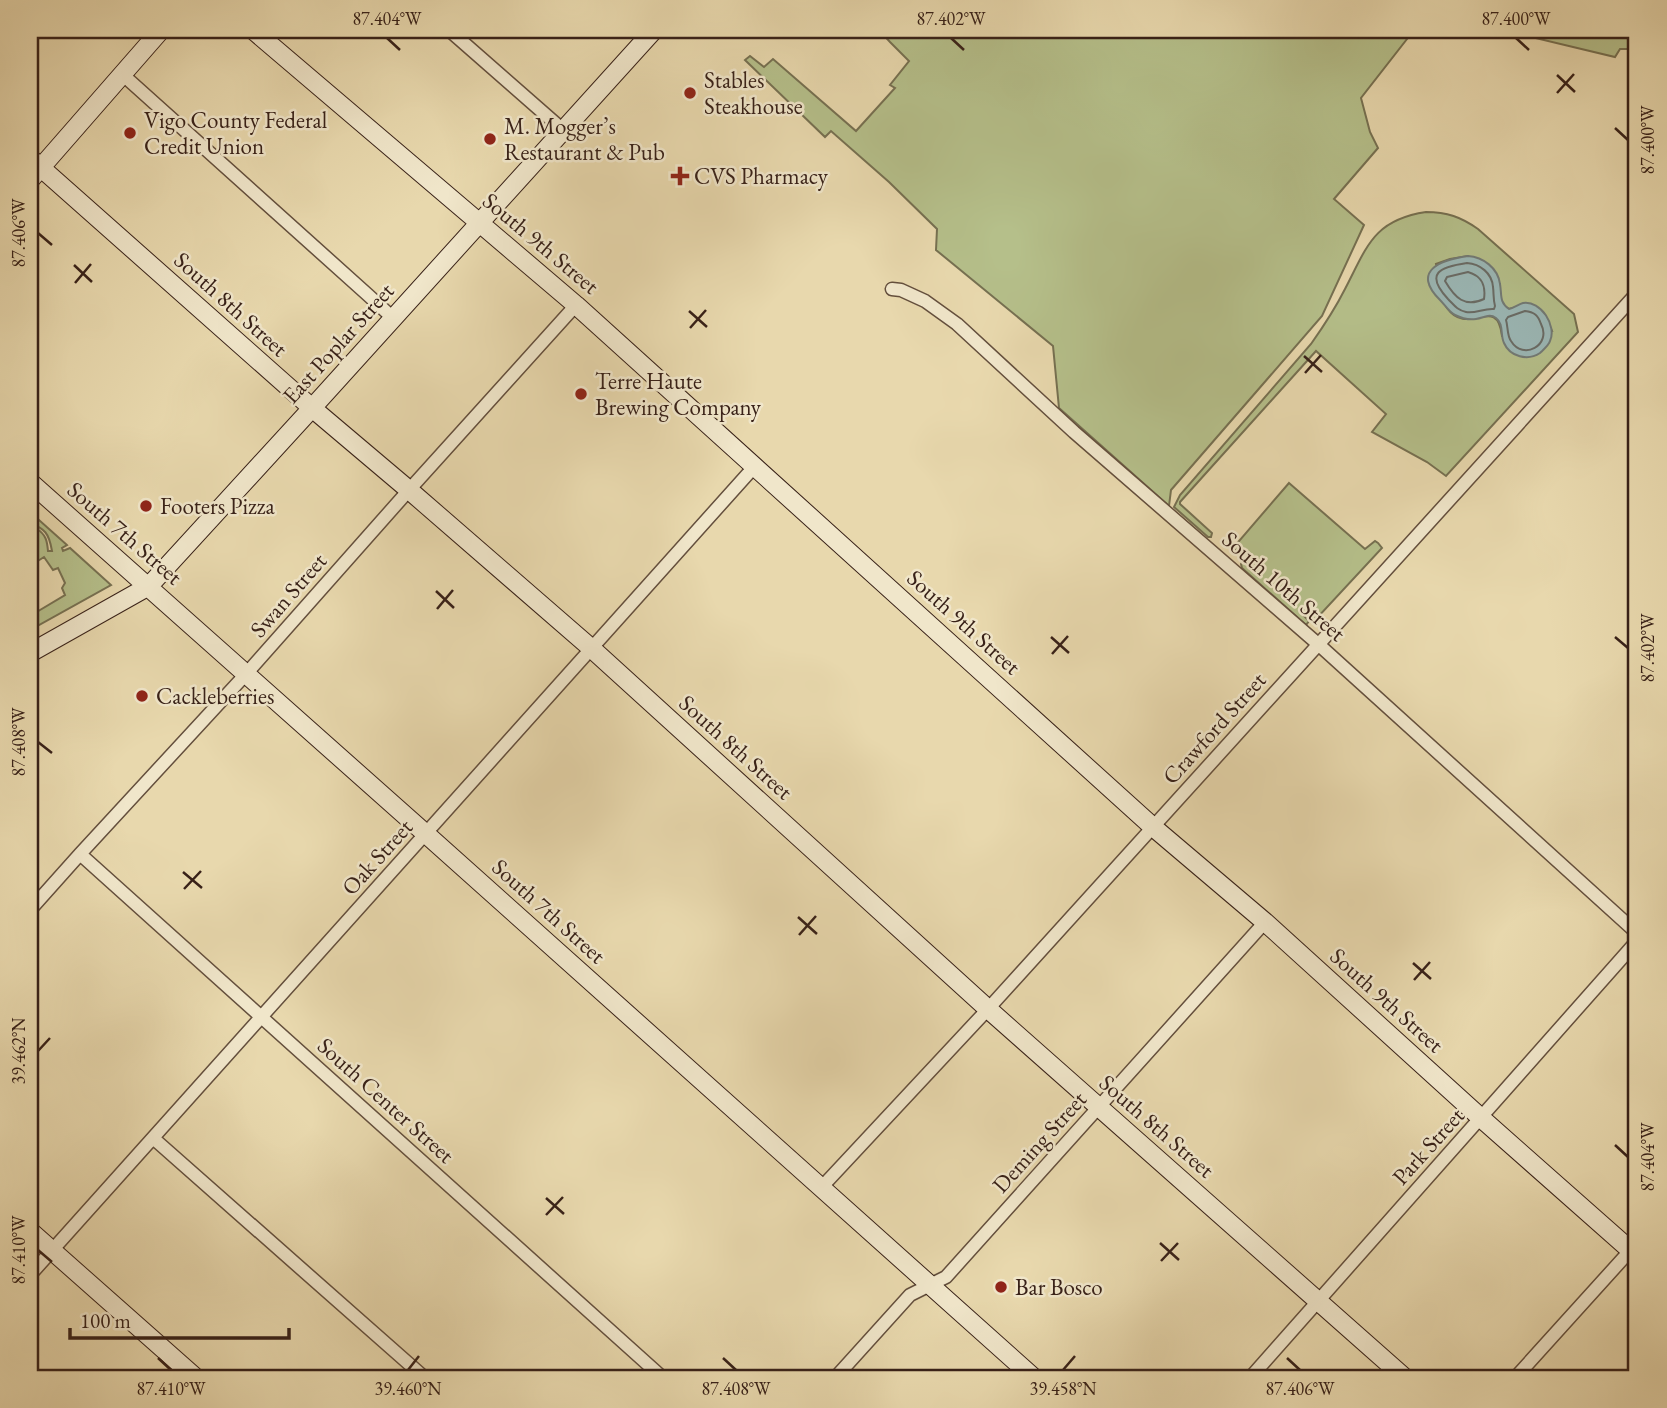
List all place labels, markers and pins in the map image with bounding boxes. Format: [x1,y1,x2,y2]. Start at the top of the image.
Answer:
place label: Stables Steakhouse [704,65,803,121]
marker: Stables Steakhouse [682,85,698,101]
place label: Vigo County Federal Credit Union [144,105,328,161]
place label: M. Mogger’s Restaurant & Pub [504,111,665,167]
marker: Vigo County Federal Credit Union [122,125,138,141]
marker: M. Mogger’s Restaurant & Pub [482,131,498,147]
place label: CVS Pharmacy [694,161,829,191]
marker: CVS Pharmacy [672,168,688,184]
place label: Terre Haute Brewing Company [595,366,762,422]
marker: Terre Haute Brewing Company [573,386,589,402]
place label: Footers Pizza [160,491,275,521]
marker: Footers Pizza [138,498,154,514]
place label: Cackleberries [156,681,274,711]
marker: Cackleberries [134,688,150,704]
place label: Bar Bosco [1015,1272,1103,1302]
marker: Bar Bosco [993,1279,1009,1295]

